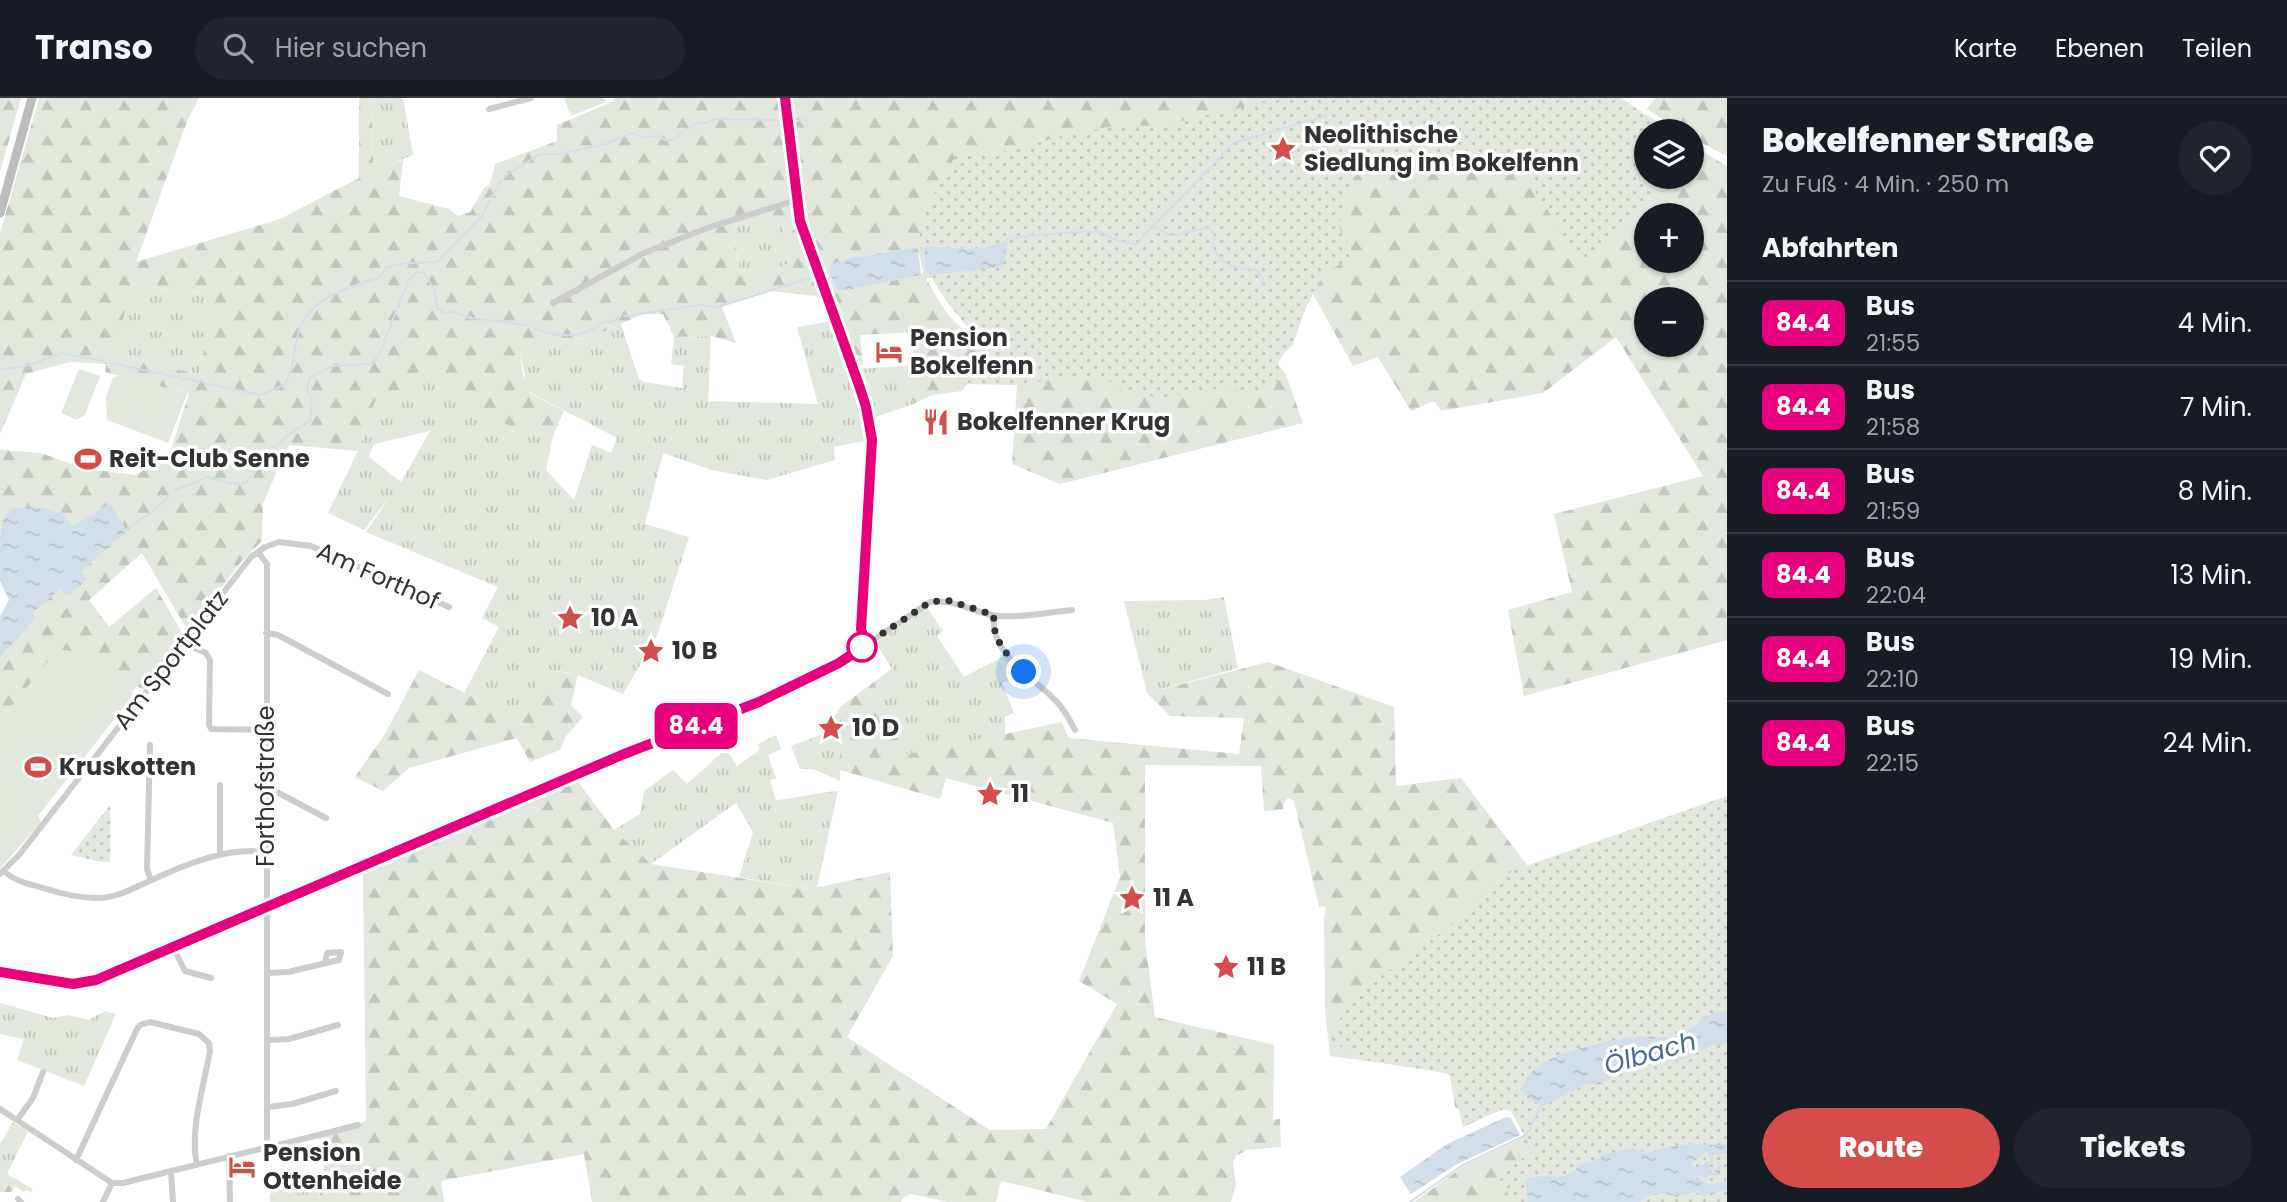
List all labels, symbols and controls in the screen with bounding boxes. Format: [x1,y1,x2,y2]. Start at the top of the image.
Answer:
search box [195,17,685,80]
text: Transo [35,24,153,71]
icon: search [219,29,257,67]
text: Hier suchen [275,30,427,66]
text: Karte [1954,32,2017,65]
text: Ebenen [2055,32,2144,65]
text: Teilen [2182,32,2252,65]
text: Bokelfenner Straße [1762,117,2094,164]
place label: Neolithische Siedlung im Bokelfenn [1304,118,1579,179]
map controls [1634,119,1704,357]
button: layers [1634,119,1704,189]
button: heart [2178,121,2252,195]
place icon: Neolithische Siedlung im Bokelfenn [1268,134,1298,164]
text: Zu Fuß · 4 Min. · 250 m [1762,168,2009,200]
button: + [1634,203,1704,273]
text: Abfahrten [1762,230,1899,266]
button: − [1634,287,1704,357]
text: Bus [1866,288,1915,324]
text: 4 Min. [2178,305,2252,341]
text: 84.4 [1776,306,1831,339]
place label: Pension Bokelfenn [910,321,1034,382]
text: 21:55 [1866,327,1920,359]
hotel icon: Pension Bokelfenn [874,337,904,367]
text: Bus [1866,372,1915,408]
text: 7 Min. [2180,389,2252,425]
text: 84.4 [1776,390,1831,423]
place label: Bokelfenner Krug [957,405,1170,438]
restaurant icon: Bokelfenner Krug [921,407,951,437]
text: 21:58 [1866,411,1920,443]
place label: Reit-Club Senne [109,442,310,475]
sports icon: Reit-Club Senne [73,444,103,474]
text: Bus [1866,456,1915,492]
text: 8 Min. [2178,473,2252,509]
text: 84.4 [1776,474,1831,507]
text: 21:59 [1866,495,1920,527]
street label: Am Forthof [312,534,445,617]
text: Bus [1866,540,1915,576]
text: 13 Min. [2171,557,2252,593]
text: 84.4 [1776,558,1831,591]
text: 22:04 [1866,579,1926,611]
street label: Am Sportplatz [106,583,236,736]
place label: 10 A [591,601,639,634]
place icon: 10 A [555,603,585,633]
text: Bus [1866,624,1915,660]
unlabelled marker [847,632,877,662]
place label: 10 B [672,634,718,667]
place icon: 10 B [636,636,666,666]
text: 19 Min. [2169,641,2252,677]
text: 84.4 [1776,642,1831,675]
your location [1006,654,1041,689]
text: 22:10 [1866,663,1919,695]
line badge: 84.4 [647,703,745,749]
street label: Forthofstraße [249,705,282,867]
text: Bus [1866,708,1915,744]
text: 84.4 [669,709,723,742]
place label: 10 D [852,711,899,744]
place icon: 10 D [816,713,846,743]
text: 24 Min. [2163,725,2252,761]
text: 84.4 [1776,726,1831,759]
text: 22:15 [1866,747,1919,779]
place label: Kruskotten [59,750,196,783]
sports icon: Kruskotten [23,752,53,782]
place label: 11 [1011,777,1029,810]
place icon: 11 [975,779,1005,809]
place label: 11 A [1153,881,1194,914]
place icon: 11 A [1117,883,1147,913]
place label: 11 B [1247,950,1286,983]
place icon: 11 B [1211,952,1241,982]
water label: Ölbach [1600,1023,1700,1083]
button: Route [1762,1108,2000,1188]
button: Tickets [2014,1108,2252,1188]
place label: Pension Ottenheide [263,1136,402,1197]
hotel icon: Pension Ottenheide [227,1152,257,1182]

